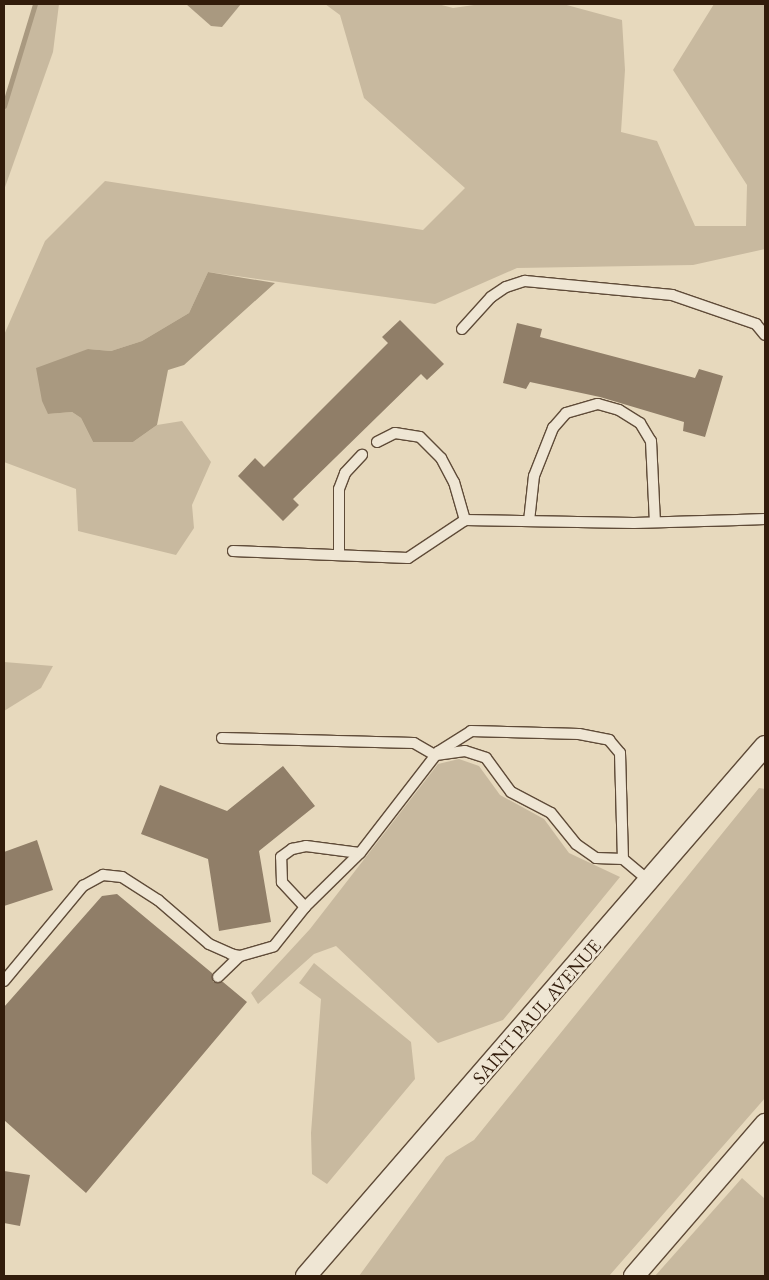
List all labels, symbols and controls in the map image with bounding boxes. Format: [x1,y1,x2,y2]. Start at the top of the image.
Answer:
street label: SAINT PAUL AVENUE [468,935,606,1089]

